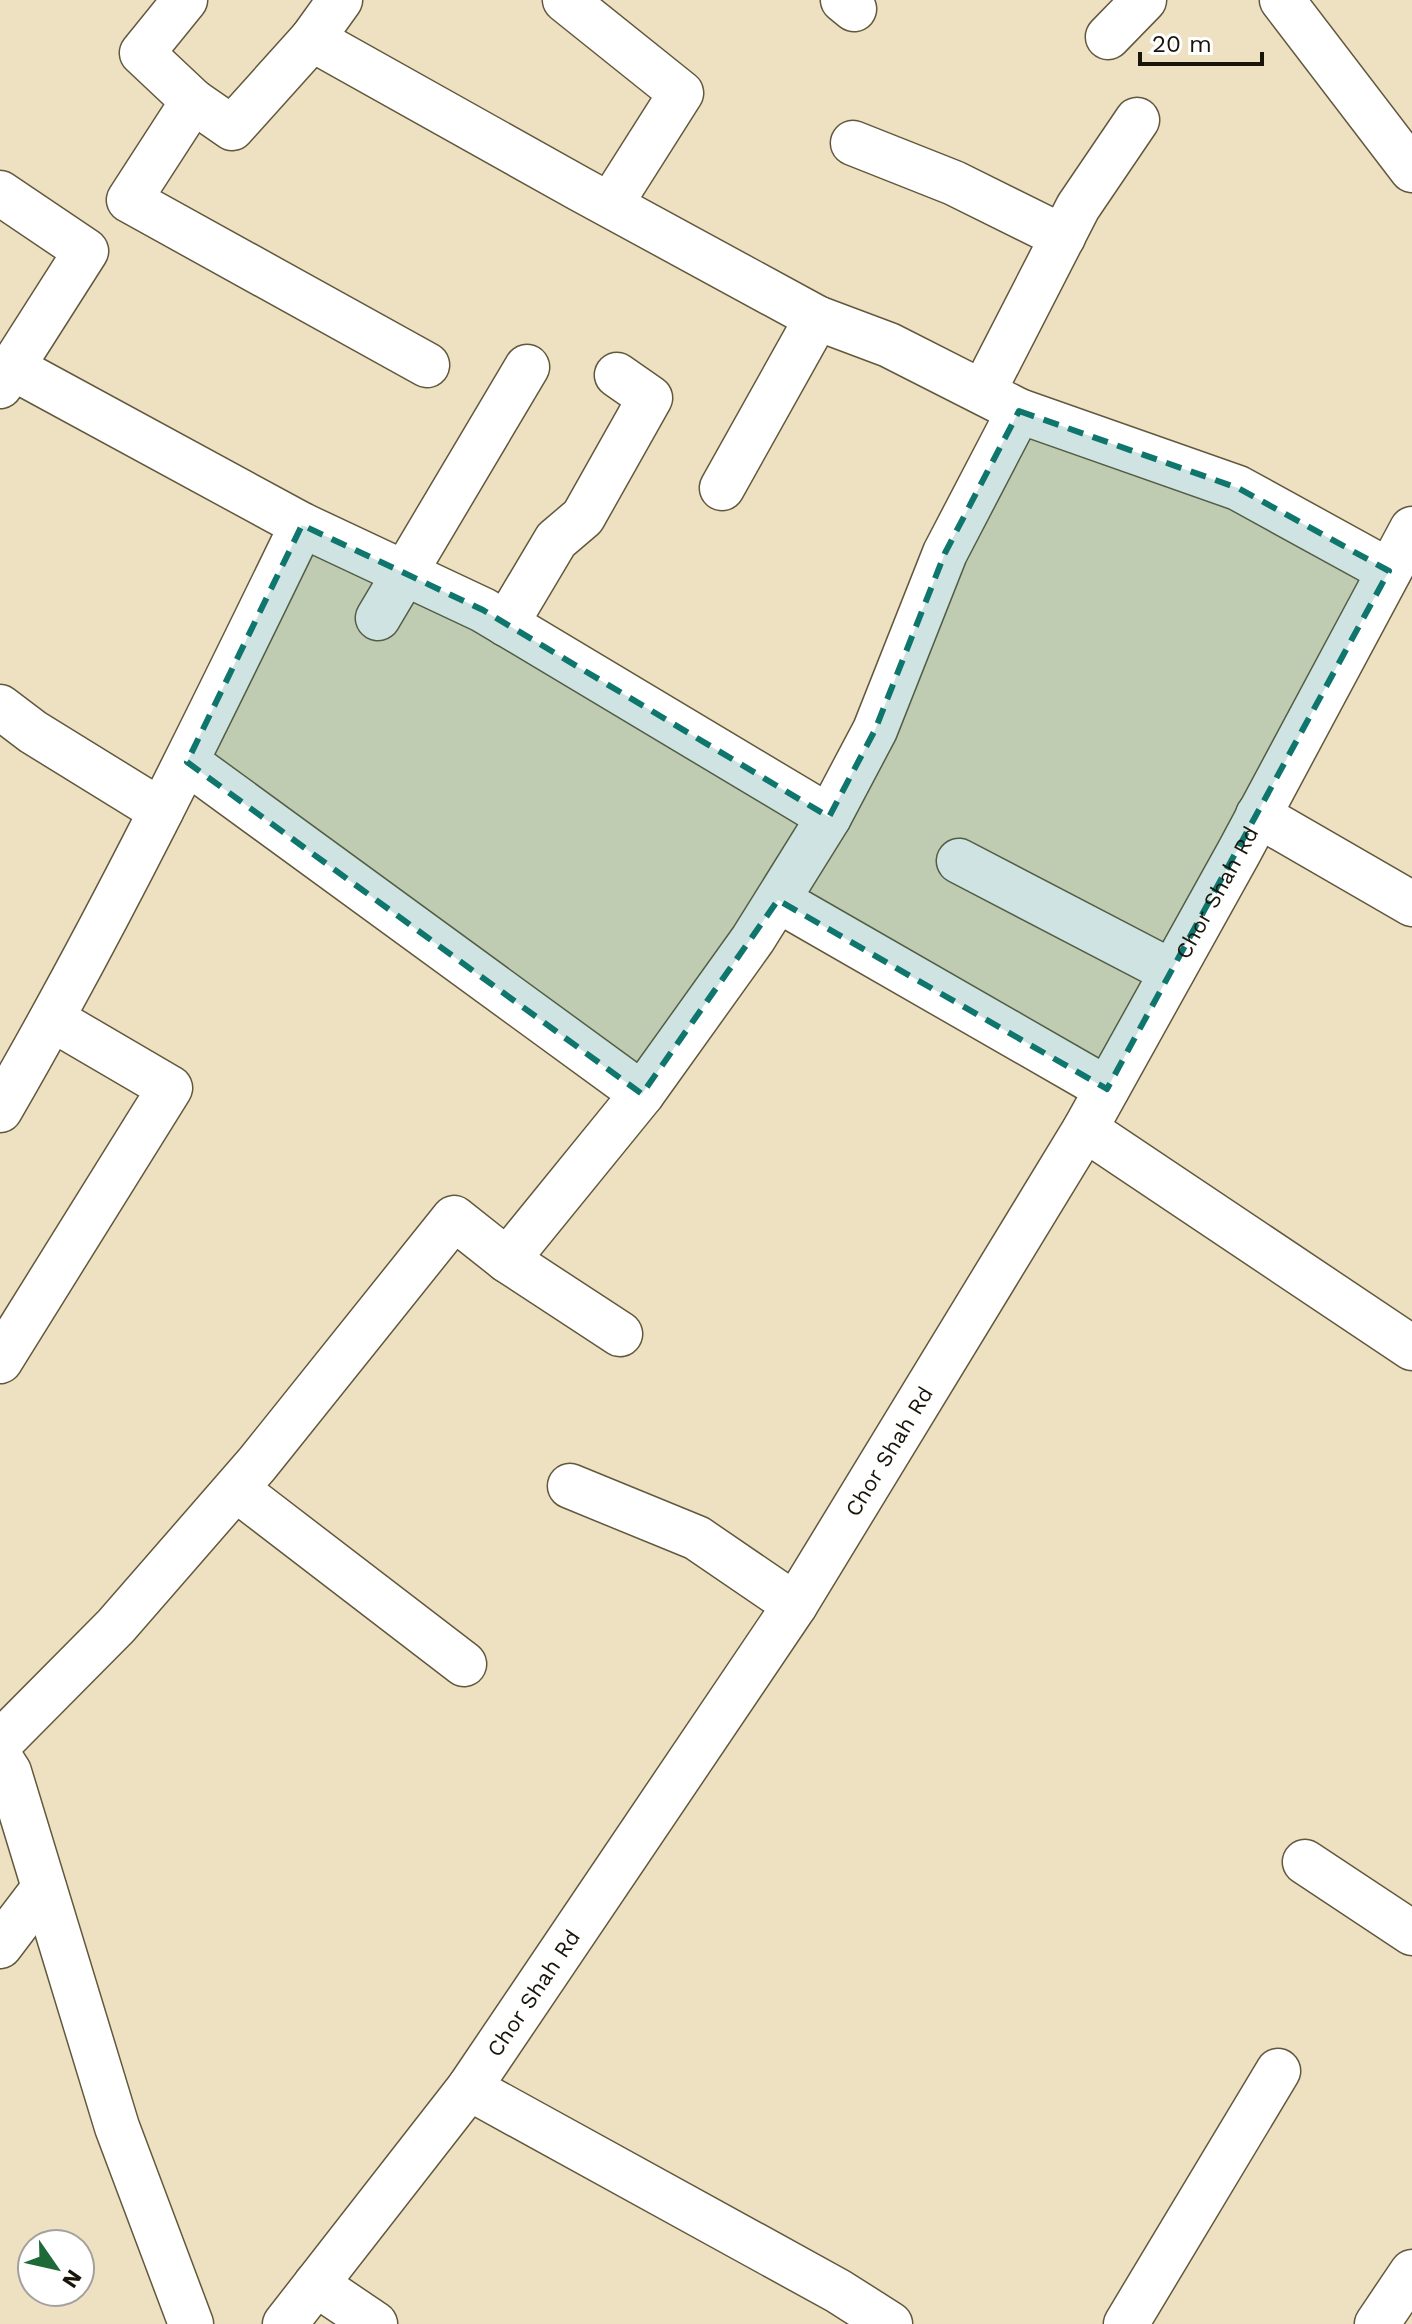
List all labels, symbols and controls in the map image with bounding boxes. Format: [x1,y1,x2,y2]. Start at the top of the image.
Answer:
scale bar [1140,16,1262,66]
text: 20 m [1152,30,1212,58]
street label: Chor Shah Rd [1170,822,1263,963]
street label: Chor Shah Rd [840,1382,938,1521]
street label: Chor Shah Rd [482,1925,585,2061]
north arrow [16,2228,96,2308]
text: N [57,2265,87,2293]

